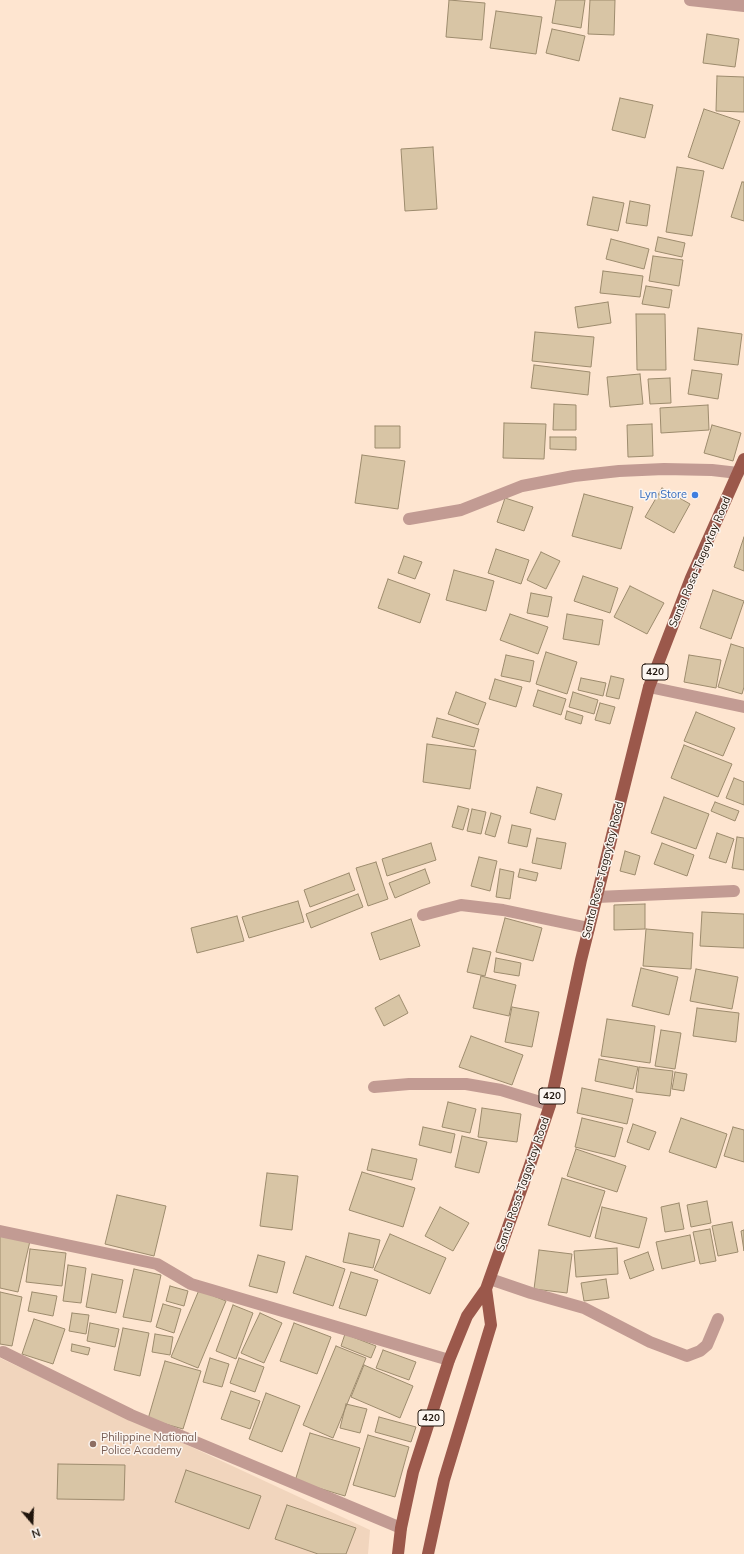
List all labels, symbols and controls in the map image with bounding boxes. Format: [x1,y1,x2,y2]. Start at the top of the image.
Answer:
place label: Lyn Store [639,488,687,502]
marker: Lyn Store [690,490,700,500]
street label: Santa Rosa-Tagaytay Road [666,495,734,629]
road number: 420 [642,664,668,680]
street label: Santa Rosa-Tagaytay Road [580,800,626,940]
road number: 420 [539,1088,565,1104]
street label: Santa Rosa-Tagaytay Road [494,1115,552,1253]
road number: 420 [418,1410,444,1426]
place label: Philippine National Police Academy [101,1431,197,1457]
marker: Philippine National Police Academy [88,1439,98,1449]
north arrow [12,1502,52,1542]
text: N [30,1525,42,1541]

